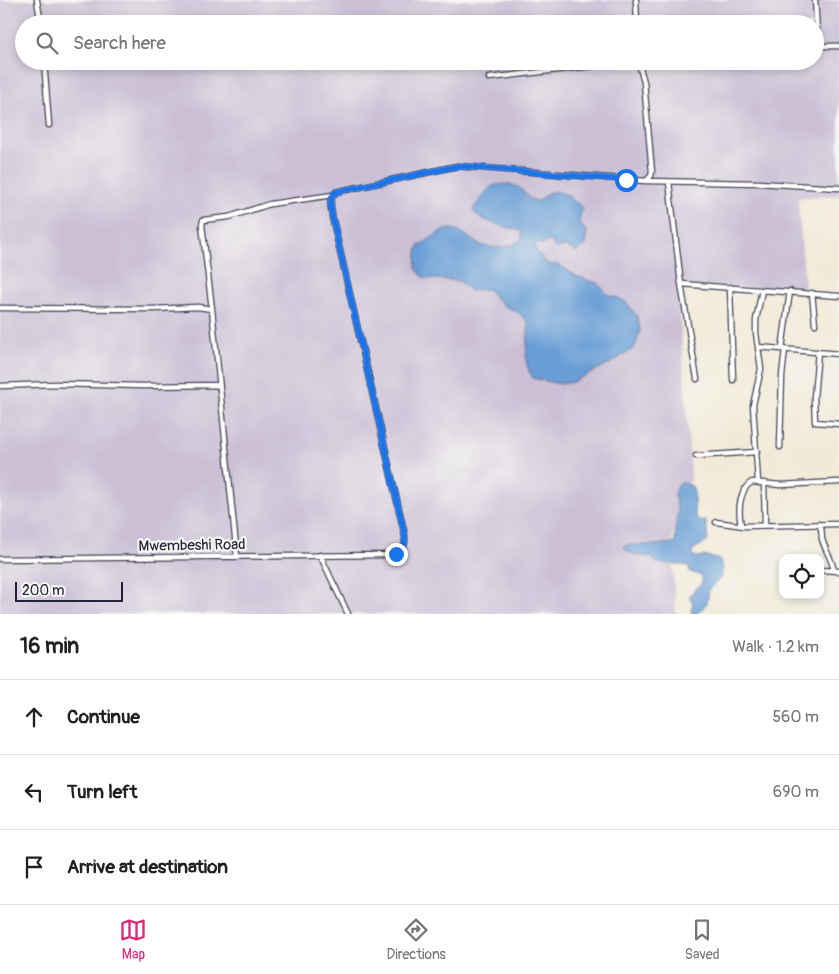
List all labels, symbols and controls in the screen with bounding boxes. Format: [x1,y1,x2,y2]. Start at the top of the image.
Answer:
search box [15,15,824,70]
icon: search [33,29,61,57]
text: Search here [73,31,166,55]
route start [615,169,638,192]
street label: Mwembeshi Road [138,535,246,556]
route end [385,543,408,566]
map controls [779,554,824,599]
button: locate [779,554,824,599]
scale bar [15,579,122,602]
text: 200 m [22,582,64,599]
text: 16 min [20,633,79,660]
text: Walk · 1.2 km [732,637,819,657]
icon: ahead [20,703,48,731]
text: Continue [67,705,140,729]
text: 560 m [772,707,819,727]
icon: left [20,778,48,806]
text: Turn left [67,780,137,804]
text: 690 m [773,782,819,802]
icon: arrive [20,853,48,881]
text: Arrive at destination [67,855,228,879]
tab: Map [119,916,147,963]
tab: Directions [386,916,446,963]
tab: Saved [685,916,720,963]

